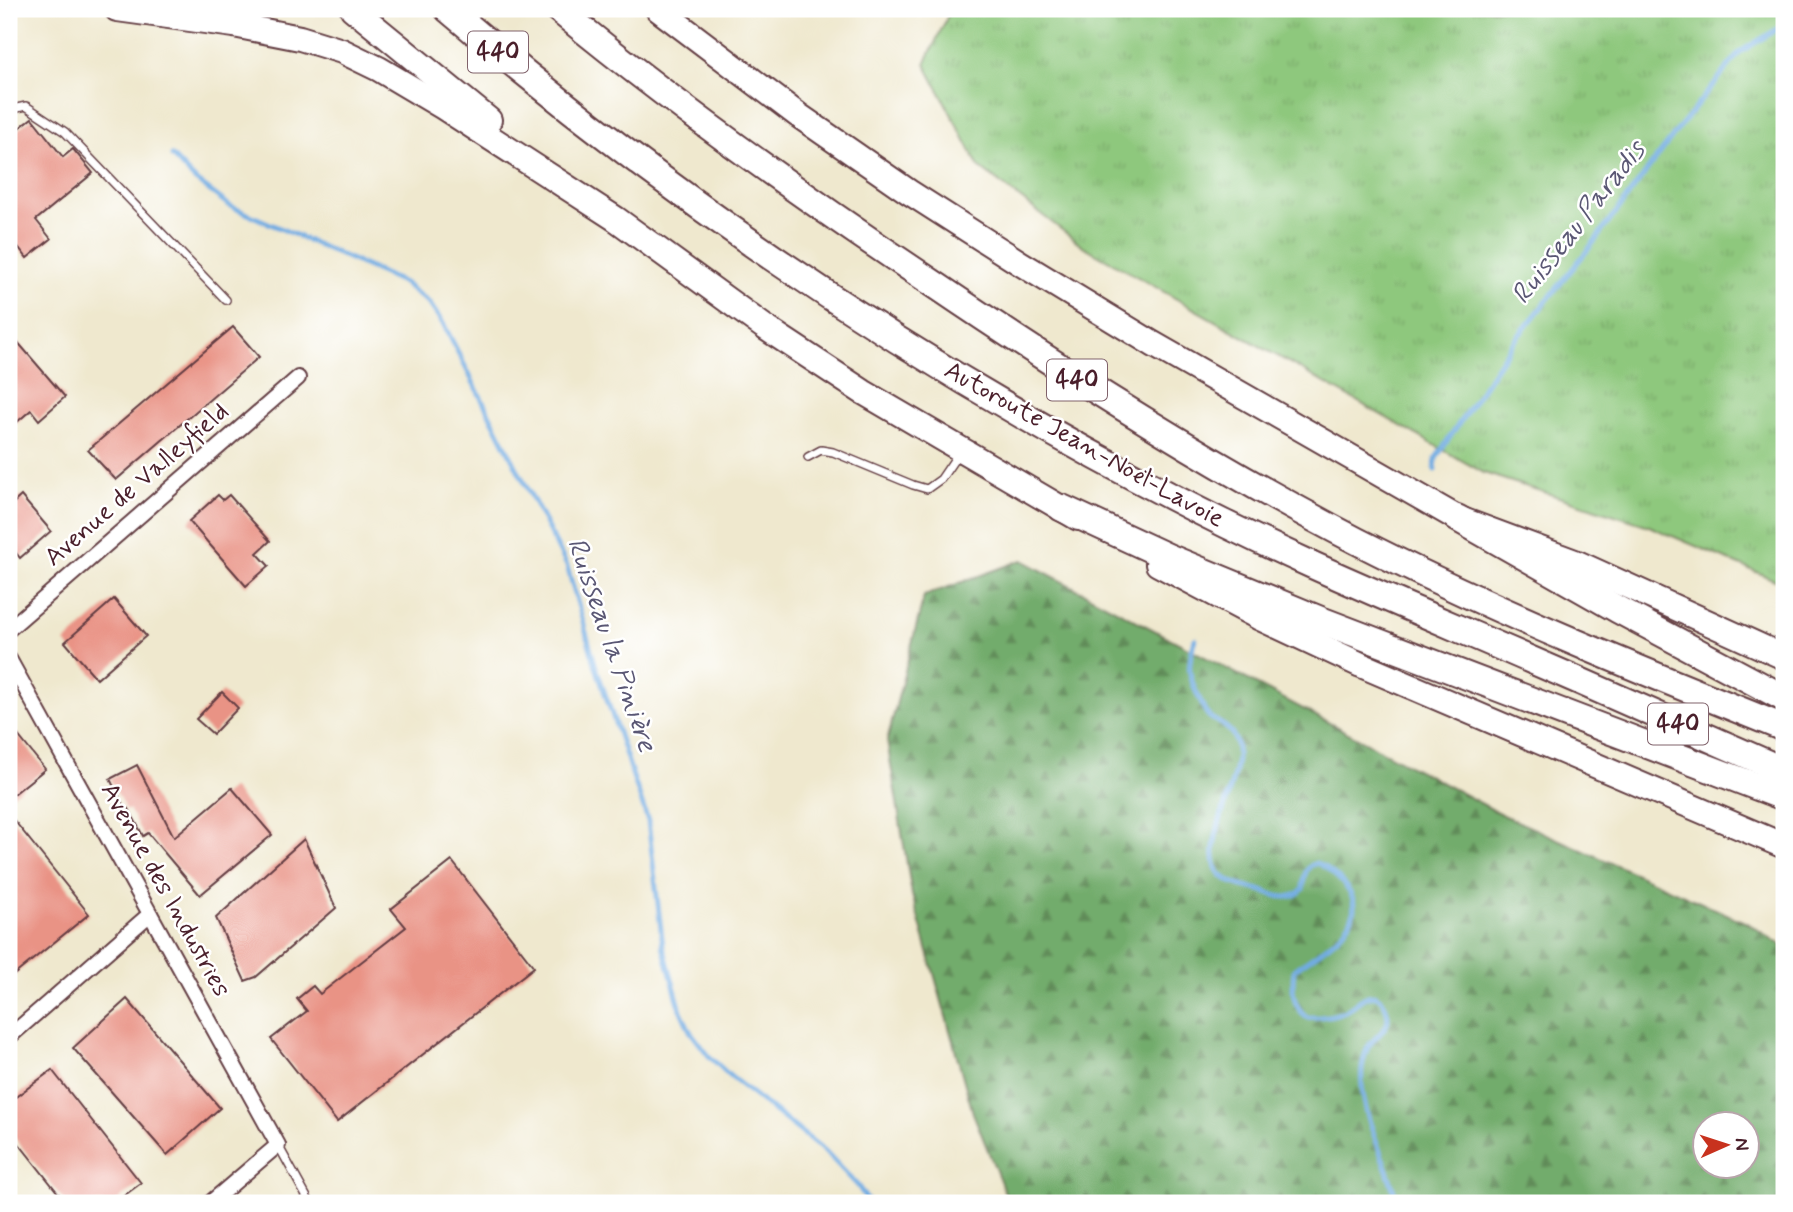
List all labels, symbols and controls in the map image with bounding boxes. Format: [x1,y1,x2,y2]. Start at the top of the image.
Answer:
road number: 440 [468,32,528,72]
water label: Ruisseau Paradis [1504,132,1656,312]
street label: Autoroute Jean-Noël-Lavoie [938,354,1230,536]
road number: 440 [1047,360,1107,400]
street label: Avenue de Valleyfield [37,395,237,575]
water label: Ruisseau la Pinière [557,533,665,758]
road number: 440 [1648,704,1708,744]
street label: Avenue des Industries [92,777,238,1003]
north arrow [1692,1110,1762,1180]
text: N [1729,1137,1754,1151]

